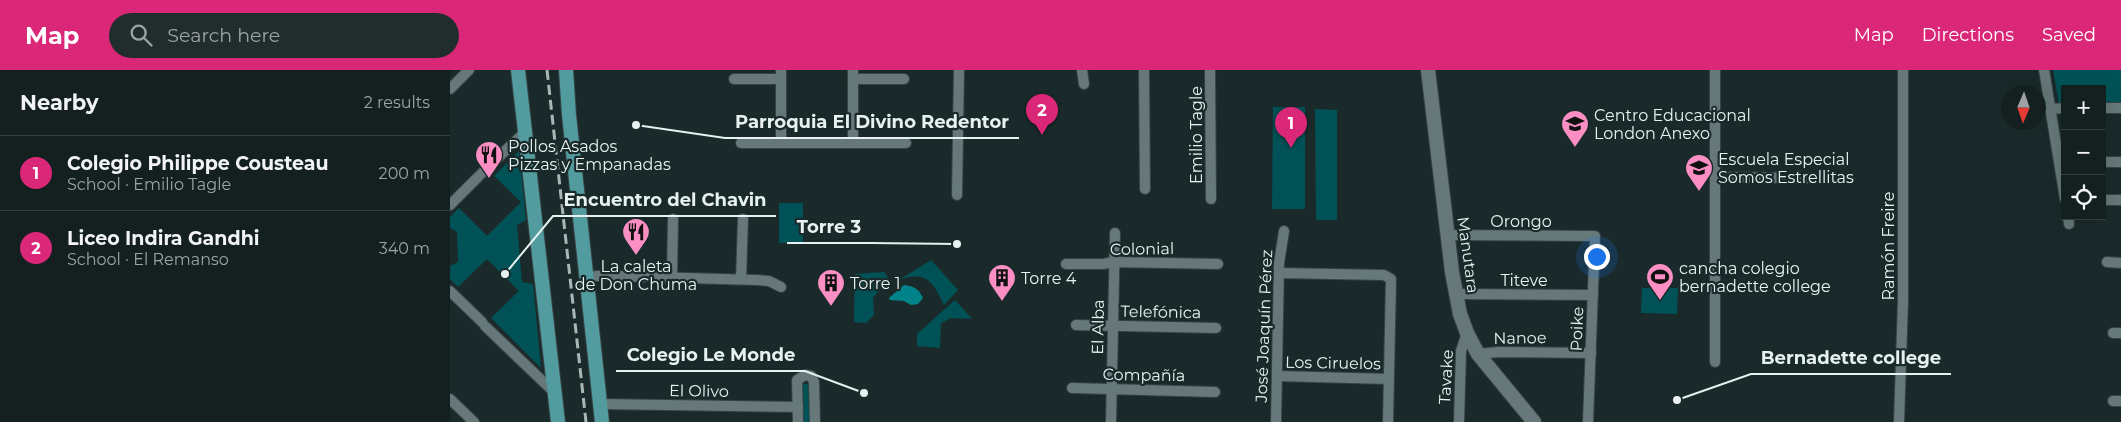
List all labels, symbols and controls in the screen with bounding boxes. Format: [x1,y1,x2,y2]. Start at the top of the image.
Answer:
search box [109,13,459,58]
text: Map [25,21,79,50]
icon: search [127,21,155,49]
text: Search here [167,24,280,47]
text: Map [1854,24,1894,46]
text: Directions [1922,24,2014,46]
text: Saved [2042,24,2096,46]
north arrow [2001,85,2046,130]
map controls [2061,85,2106,220]
button: + [2061,85,2106,130]
street label: Emilio Tagle [1187,86,1206,184]
text: Nearby [20,90,99,115]
text: 2 results [364,93,430,112]
pin: 2 [1026,94,1058,135]
callout: Parroquia El Divino Redentor [725,105,1019,138]
place label: Centro Educacional London Anexo [1594,106,1751,143]
pin: 1 [1275,107,1307,148]
school or university icon: Centro Educacional London Anexo [1560,109,1590,148]
text: Parroquia El Divino Redentor [735,111,1009,133]
button: − [2061,130,2106,175]
place label: Pollos Asados Pizzas y Empanadas [508,137,671,174]
restaurant icon: Pollos Asados Pizzas y Empanadas [474,140,504,179]
place label: Escuela Especial Somos Estrellitas [1718,150,1854,187]
text: Colegio Philippe Cousteau [67,152,329,175]
school or university icon: Escuela Especial Somos Estrellitas [1684,153,1714,192]
text: 1 [33,164,39,183]
text: 200 m [379,164,430,183]
text: School · Emilio Tagle [67,175,231,194]
button: locate [2061,175,2106,220]
callout: Encuentro del Chavin [553,183,776,216]
text: Encuentro del Chavin [563,189,767,211]
street label: Ramón Freire [1879,192,1898,300]
callout: Torre 3 [787,210,871,243]
street label: Orongo [1490,212,1552,231]
street label: Manutara [1453,215,1483,295]
text: Torre 3 [797,216,862,238]
restaurant icon: La caleta de Don Chuma [621,217,651,256]
text: Liceo Indira Gandhi [67,227,260,250]
text: 2 [31,239,41,258]
text: 340 m [379,239,430,258]
street label: Colonial [1110,239,1174,259]
your location [1584,244,1610,270]
street label: José Joaquín Pérez [1252,249,1276,404]
text: School · El Remanso [67,250,229,269]
place label: La caleta de Don Chuma [575,257,697,294]
place label: cancha colegio bernadette college [1679,259,1831,296]
sports icon: cancha colegio bernadette college [1645,262,1675,301]
building icon: Torre 4 [987,263,1017,302]
building icon: Torre 1 [816,268,846,307]
place label: Torre 4 [1021,269,1077,288]
street label: Titeve [1500,271,1548,290]
place label: Torre 1 [850,274,900,293]
street label: El Alba [1088,299,1108,355]
street label: Telefónica [1120,302,1202,322]
street label: Poike [1567,306,1587,352]
street label: Nanoe [1493,328,1547,348]
callout: Colegio Le Monde [616,338,805,371]
callout: Bernadette college [1751,341,1951,374]
text: Colegio Le Monde [627,344,795,366]
text: Bernadette college [1761,347,1941,369]
street label: Tavake [1435,349,1457,405]
street label: Los Ciruelos [1285,353,1381,373]
street label: Compañía [1102,365,1186,385]
street label: El Olivo [669,381,729,401]

